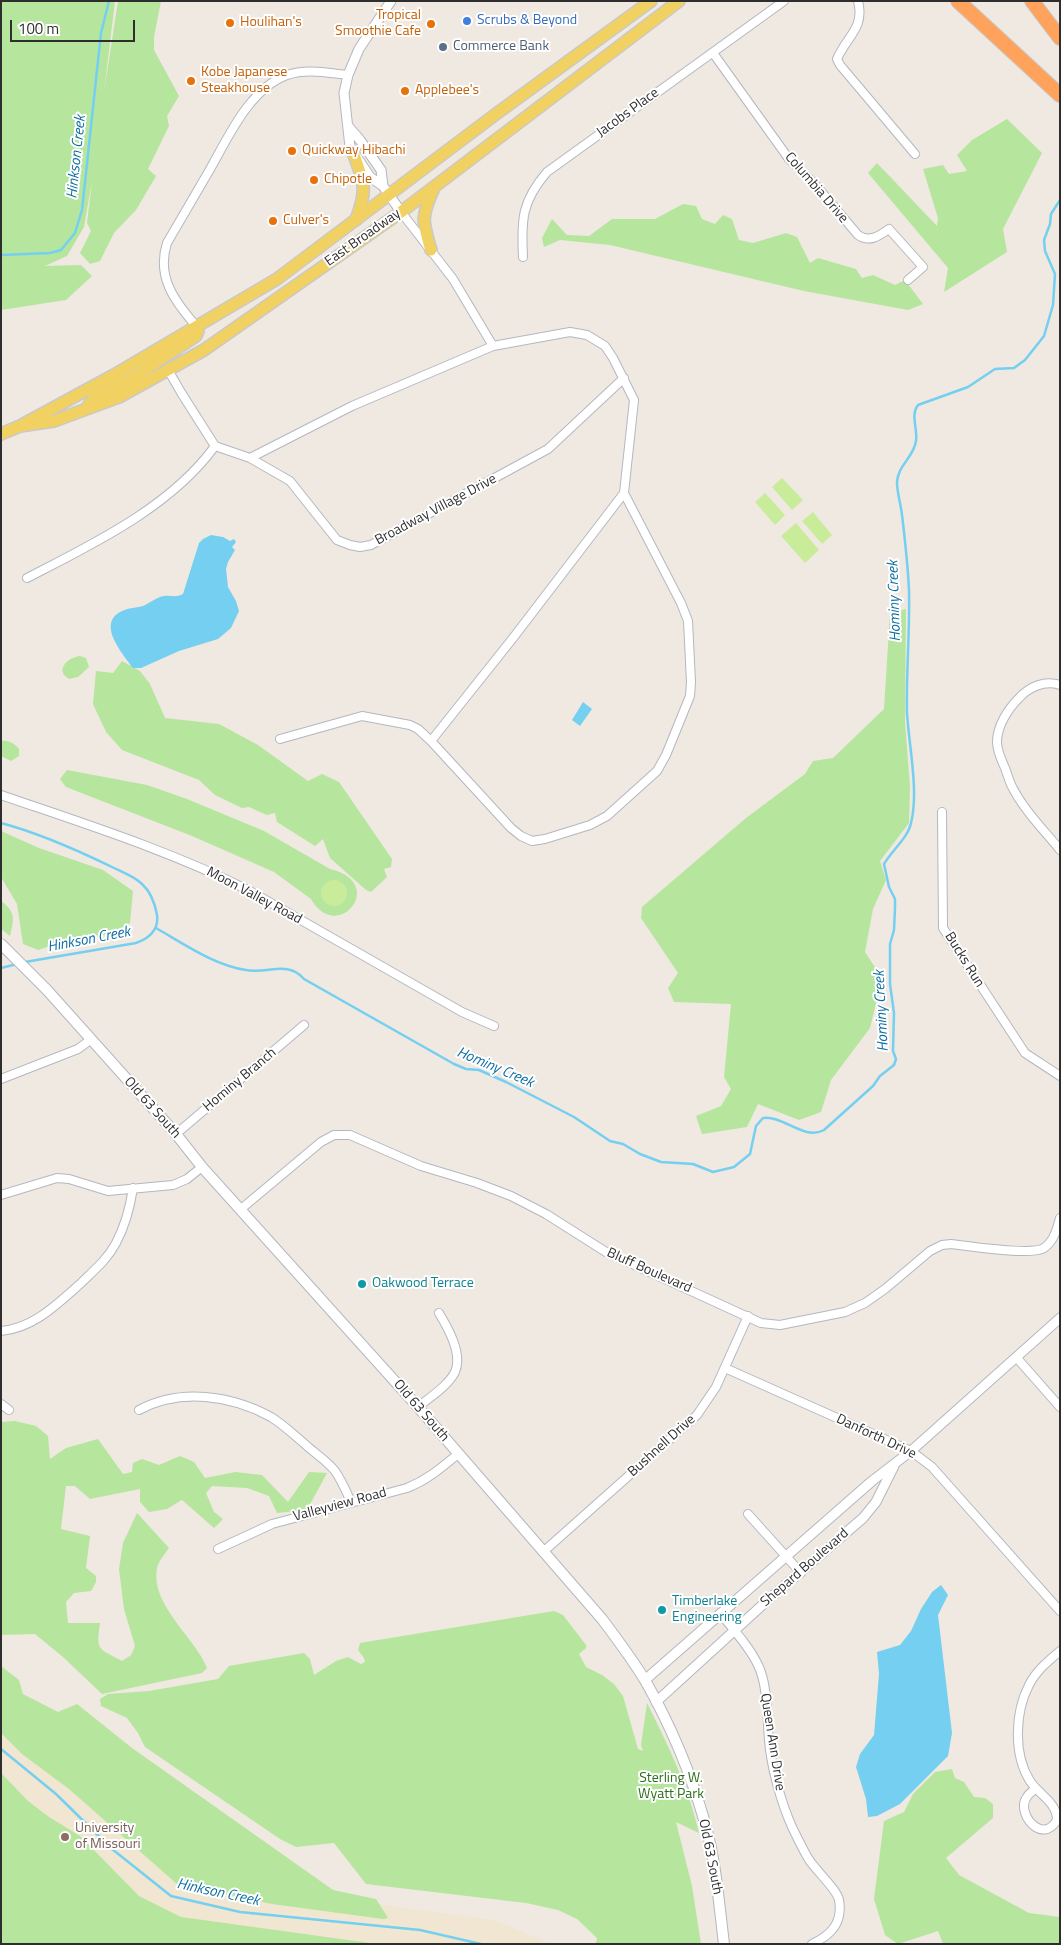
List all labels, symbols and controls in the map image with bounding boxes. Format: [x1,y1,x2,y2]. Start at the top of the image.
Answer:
place label: Tropical Smoothie Cafe [335,8,421,40]
scale bar [12,10,138,42]
place label: Scrubs & Beyond [477,13,577,29]
place label: Houlihan's [240,15,302,31]
marker: Scrubs & Beyond [461,15,473,27]
text: 100 m [18,17,59,40]
marker: Houlihan's [224,17,236,29]
marker: Tropical Smoothie Cafe [425,18,437,30]
place label: Commerce Bank [453,39,549,55]
marker: Commerce Bank [437,41,449,53]
place label: Kobe Japanese Steakhouse [201,65,287,98]
marker: Kobe Japanese Steakhouse [185,75,197,87]
place label: Applebee's [415,83,479,99]
marker: Applebee's [399,85,411,97]
street label: Jacobs Place [594,85,662,141]
water label: Hinkson Creek [64,114,90,200]
place label: Quickway Hibachi [302,143,406,159]
marker: Quickway Hibachi [286,145,298,157]
street label: Columbia Drive [781,149,851,227]
place label: Chipotle [324,172,372,188]
marker: Chipotle [308,174,320,186]
street label: East Broadway [322,206,404,270]
place label: Culver's [283,213,329,229]
marker: Culver's [267,215,279,227]
street label: Broadway Village Drive [372,471,500,549]
water label: Hominy Creek [885,560,905,642]
street label: Moon Valley Road [204,864,304,928]
water label: Hinkson Creek [46,923,132,957]
street label: Bucks Run [940,929,988,991]
water label: Hominy Creek [871,970,893,1052]
street label: Hominy Branch [200,1044,280,1116]
water label: Hominy Creek [454,1044,536,1092]
street label: Old 63 South [120,1074,184,1142]
street label: Bluff Boulevard [604,1245,694,1297]
place label: Oakwood Terrace [372,1276,474,1292]
marker: Oakwood Terrace [356,1278,368,1290]
street label: Old 63 South [390,1377,452,1445]
street label: Bushnell Drive [625,1411,699,1481]
street label: Danforth Drive [833,1411,919,1463]
street label: Valleyview Road [292,1484,388,1526]
street label: Shepard Boulevard [758,1525,852,1611]
place label: Timberlake Engineering [672,1594,742,1626]
marker: Timberlake Engineering [656,1604,668,1616]
street label: Queen Ann Drive [756,1692,788,1792]
park label: Sterling W. Wyatt Park [638,1771,704,1804]
street label: Old 63 South [694,1818,726,1896]
place label: University of Missouri [75,1821,141,1854]
marker: University of Missouri [59,1831,71,1843]
water label: Hinkson Creek [175,1875,261,1911]

